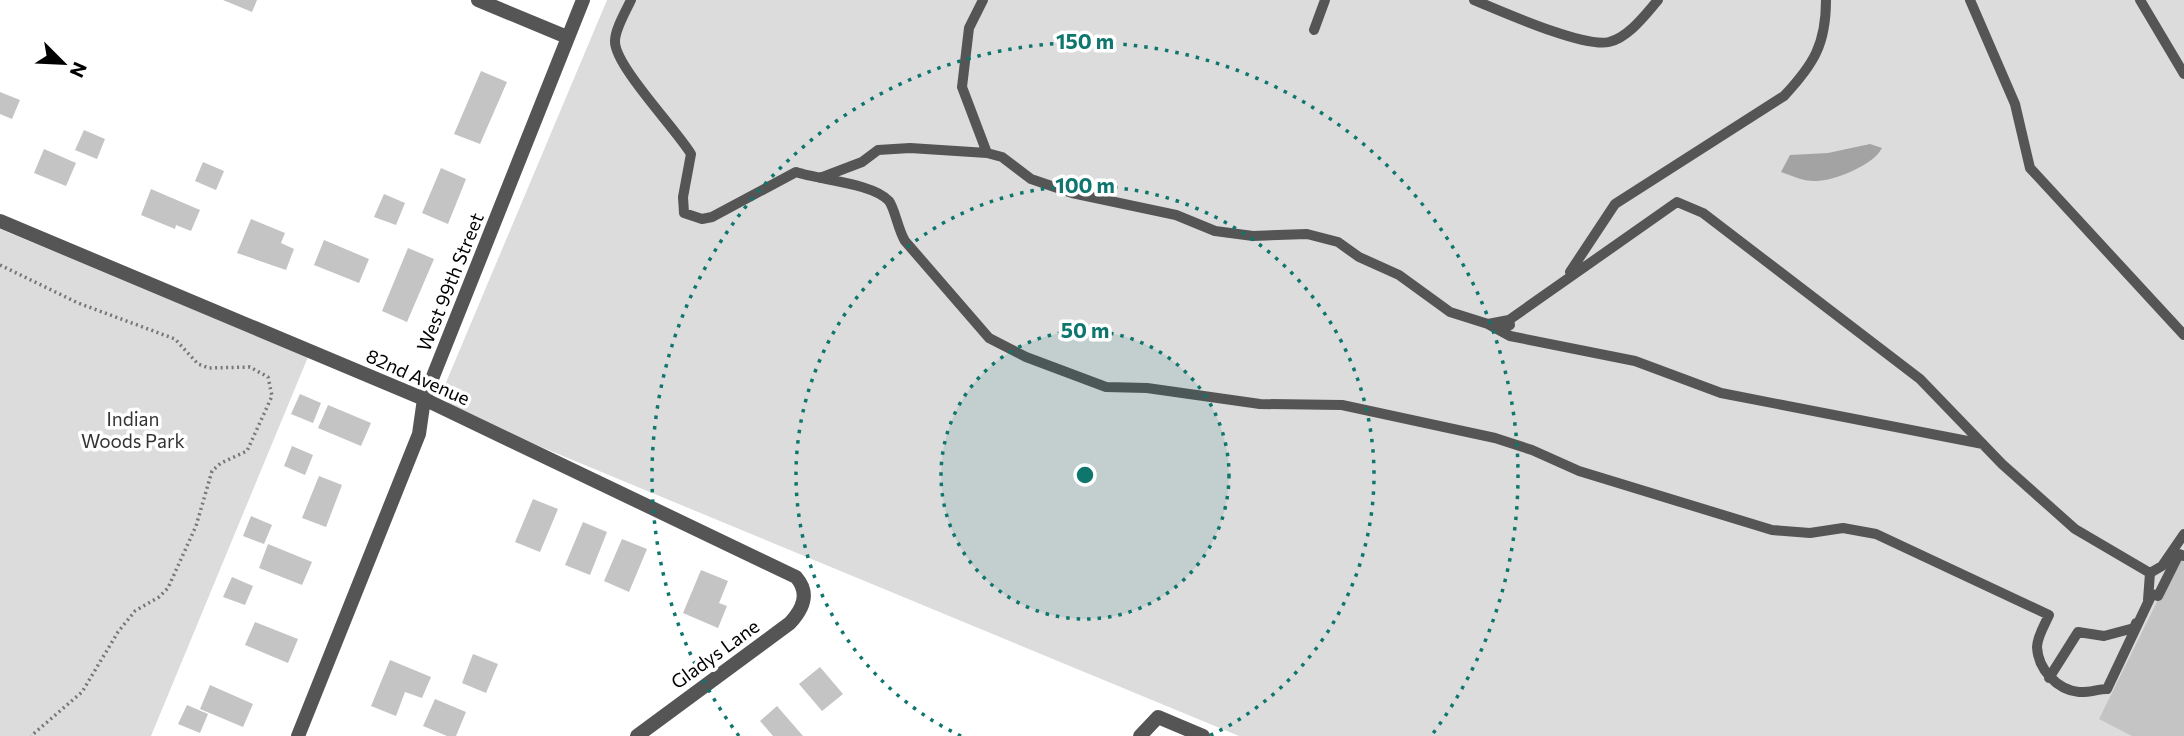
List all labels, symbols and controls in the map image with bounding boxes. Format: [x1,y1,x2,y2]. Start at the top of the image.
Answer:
north arrow [28,28,98,98]
text: 150 m [1056,28,1114,53]
text: N [66,59,92,81]
text: 100 m [1055,172,1115,197]
street label: West 99th Street [411,209,488,354]
text: 50 m [1061,317,1109,342]
street label: 82nd Avenue [363,343,474,410]
park label: Indian Woods Park [81,407,185,452]
centre of rings [1073,463,1097,487]
street label: Gladys Lane [666,614,763,693]

